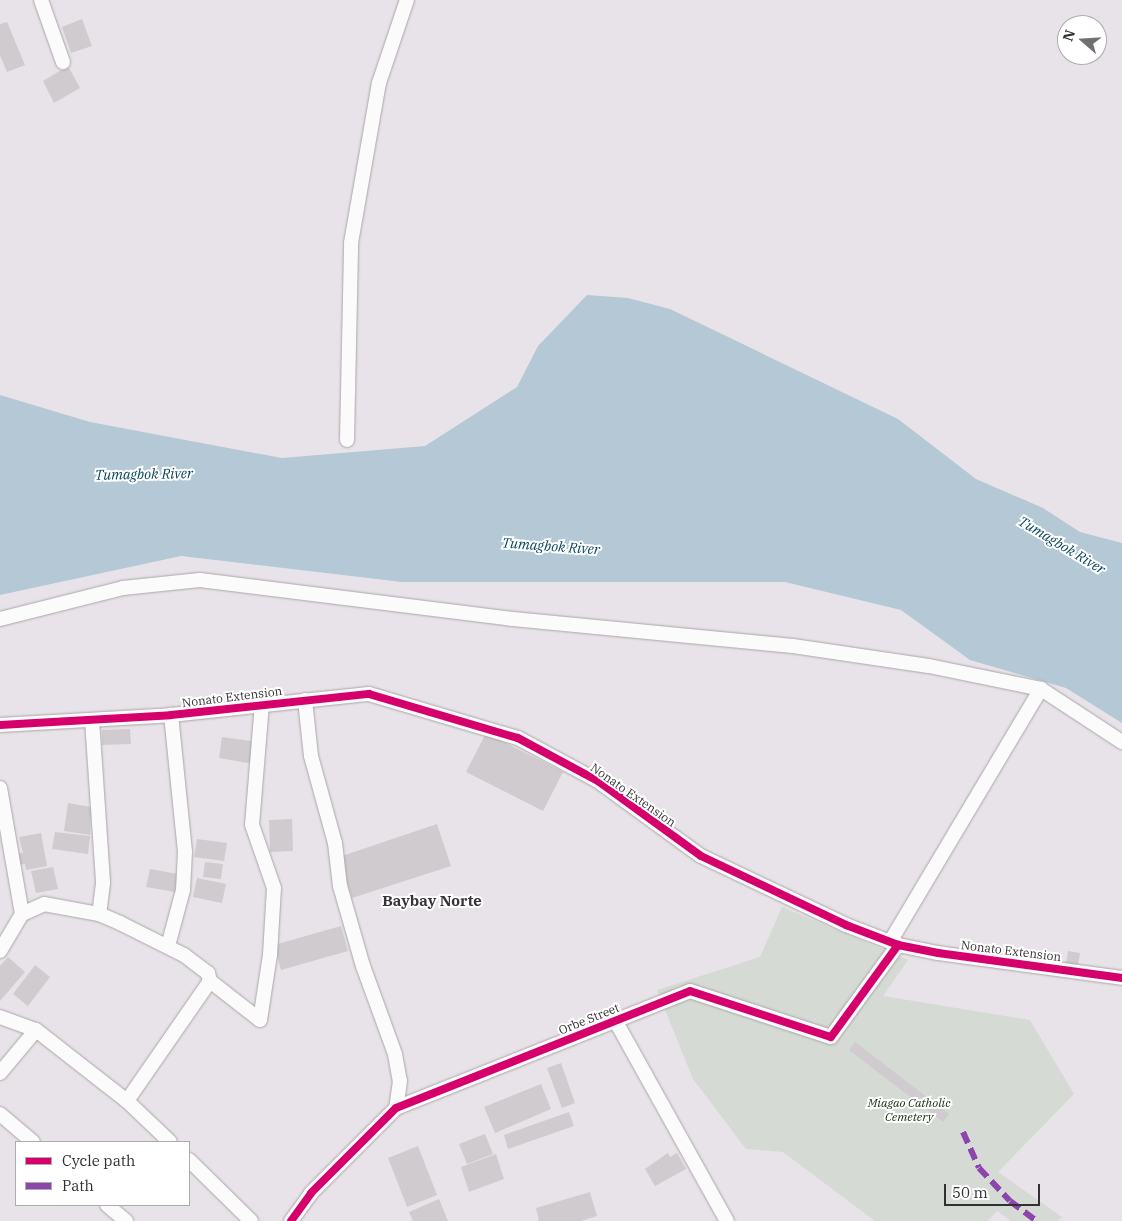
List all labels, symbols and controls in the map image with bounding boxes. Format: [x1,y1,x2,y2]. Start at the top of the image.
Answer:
north arrow [1057,15,1107,65]
text: N [1058,27,1079,44]
water label: Tumagbok River [95,465,193,483]
water label: Tumagbok River [1016,512,1108,578]
water label: Tumagbok River [501,534,601,558]
street label: Nonato Extension [181,684,283,710]
street label: Nonato Extension [588,760,678,830]
district label: Baybay Norte [382,892,482,910]
street label: Nonato Extension [960,938,1062,964]
street label: Orbe Street [557,1000,621,1038]
park label: Miagao Catholic Cemetery [868,1096,950,1124]
legend [15,1141,190,1206]
text: Cycle path [62,1151,135,1170]
scale bar [947,1174,1043,1206]
text: Path [62,1176,94,1195]
text: 50 m [952,1183,988,1202]

